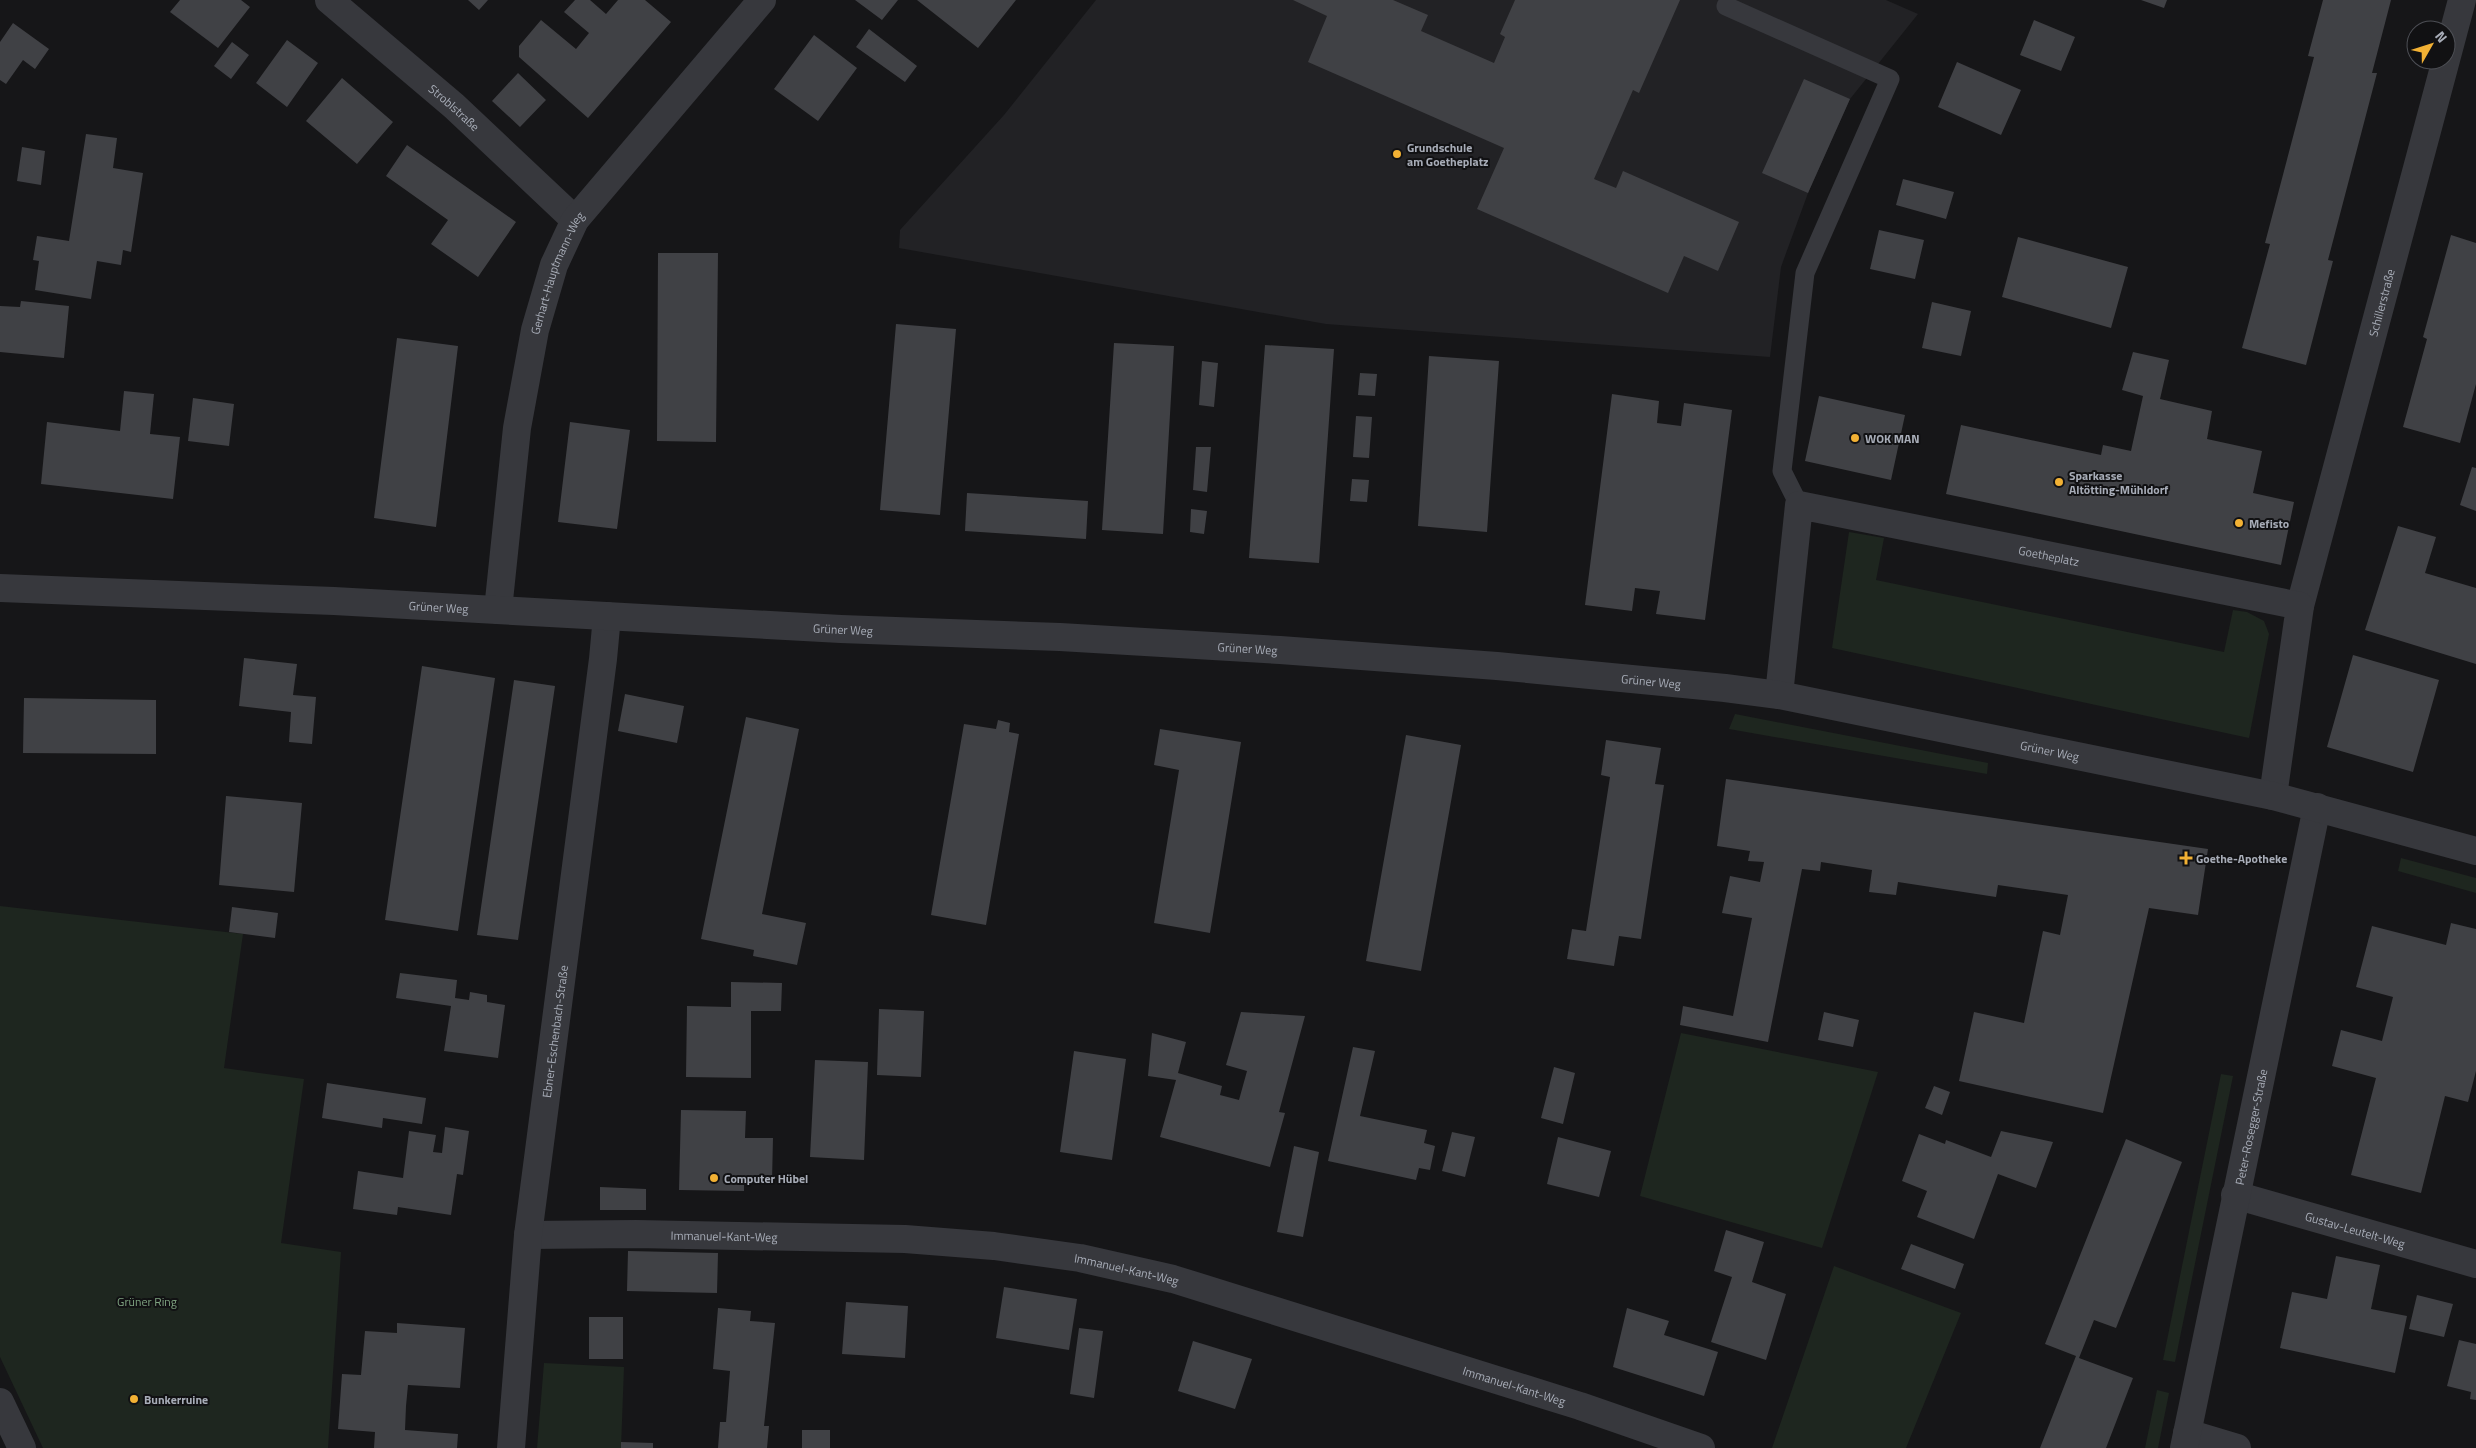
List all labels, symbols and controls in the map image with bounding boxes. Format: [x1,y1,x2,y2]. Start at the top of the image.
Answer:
north arrow [2406,20,2456,70]
text: N [2430,26,2453,47]
street label: Stroblstraße [425,79,484,135]
place label: Grundschule am Goetheplatz [1407,138,1489,171]
marker: Grundschule am Goetheplatz [1391,148,1403,160]
street label: Gerhart-Hauptmann-Weg [525,207,588,336]
street label: Schillerstraße [2363,267,2399,339]
place label: WOK MAN [1865,429,1920,448]
marker: WOK MAN [1849,432,1861,444]
place label: Sparkasse Altötting-Mühldorf [2069,466,2169,499]
marker: Sparkasse Altötting-Mühldorf [2053,476,2065,488]
place label: Mefisto [2249,514,2289,533]
marker: Mefisto [2233,517,2245,529]
street label: Goetheplatz [2017,540,2081,571]
street label: Grüner Weg [408,596,469,618]
street label: Grüner Weg [813,618,873,640]
street label: Grüner Weg [1217,637,1278,659]
street label: Grüner Weg [1620,669,1682,693]
street label: Grüner Weg [2019,735,2081,766]
place label: Goethe-Apotheke [2196,849,2287,868]
marker: Goethe-Apotheke [2180,852,2192,864]
street label: Ebner-Eschenbach-Straße [536,964,573,1099]
street label: Peter-Rosegger-Straße [2229,1067,2272,1187]
place label: Computer Hübel [724,1169,808,1188]
marker: Computer Hübel [708,1172,720,1184]
street label: Gustav-Leutelt-Weg [2303,1206,2407,1253]
street label: Immanuel-Kant-Weg [670,1225,778,1246]
street label: Immanuel-Kant-Weg [1073,1248,1181,1290]
park label: Grüner Ring [117,1292,177,1311]
street label: Immanuel-Kant-Weg [1460,1361,1568,1410]
place label: Bunkerruine [144,1390,208,1409]
marker: Bunkerruine [128,1393,140,1405]

